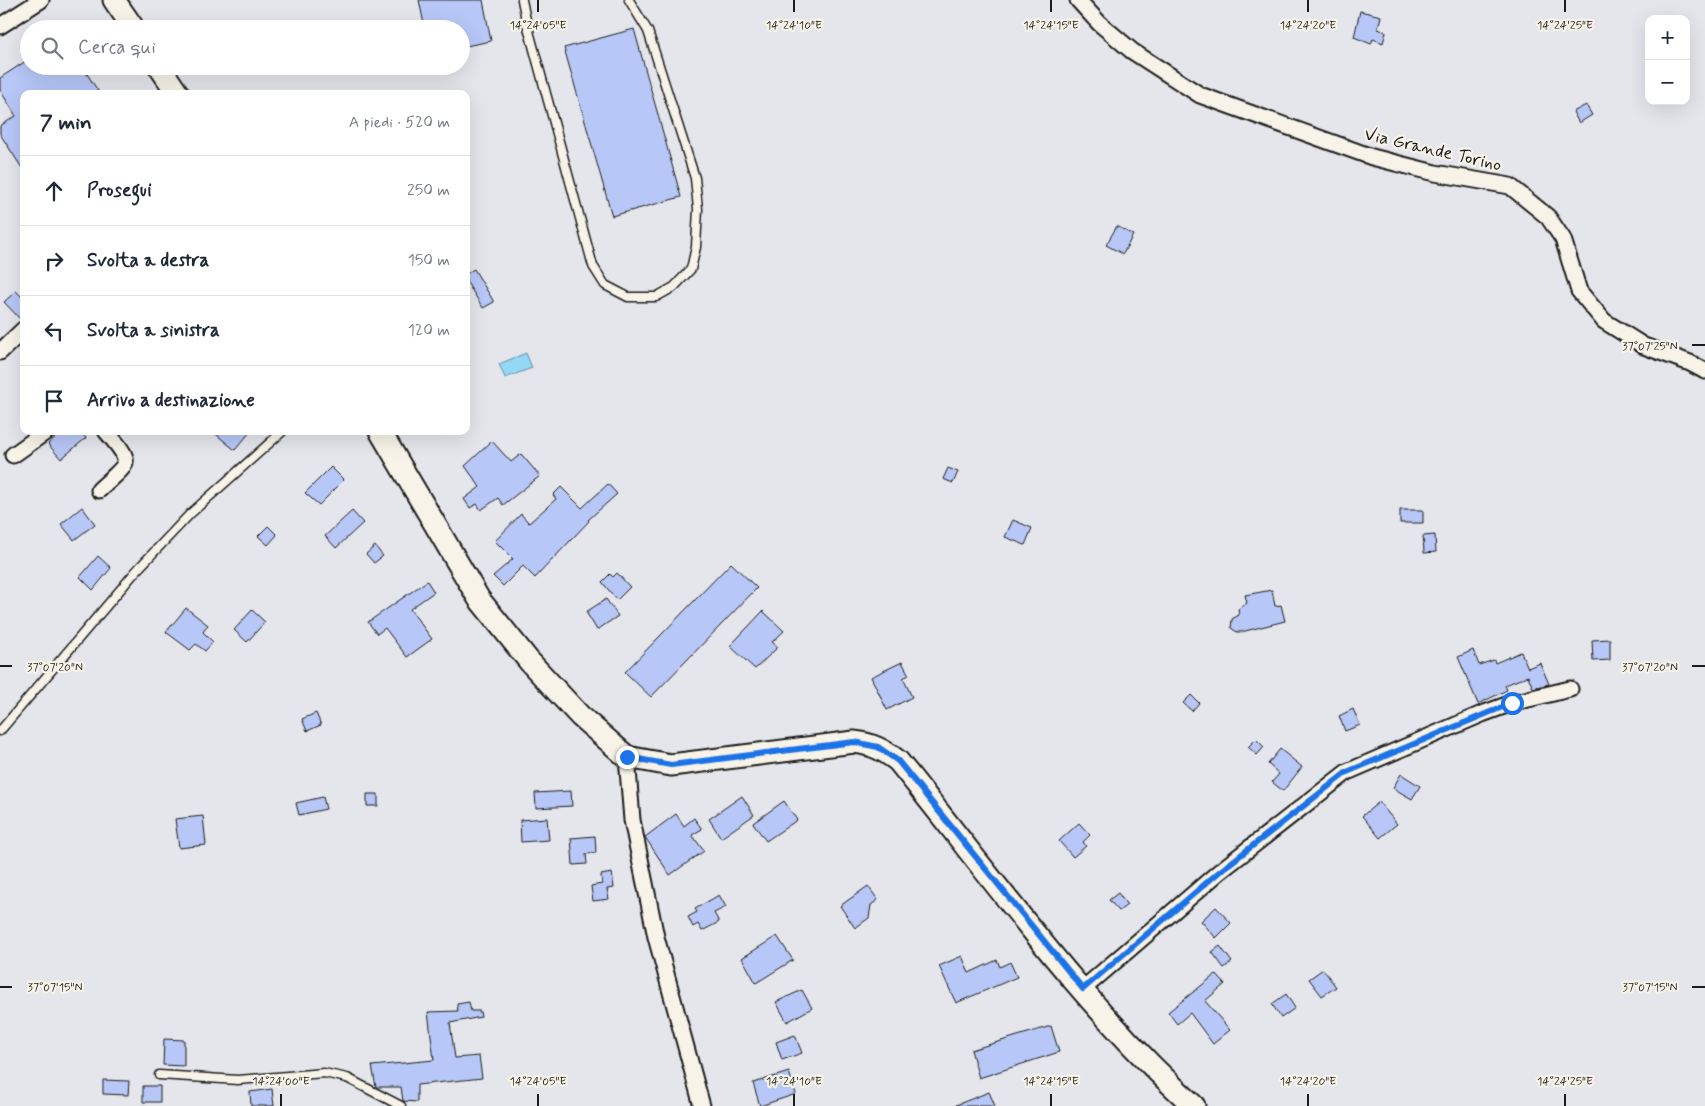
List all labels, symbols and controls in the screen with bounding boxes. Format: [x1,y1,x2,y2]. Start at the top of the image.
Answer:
map controls [1645,15,1690,105]
button: + [1645,15,1690,60]
text: 14°24'05"E [510,18,566,34]
text: 14°24'10"E [766,18,822,34]
text: 14°24'15"E [1023,18,1079,34]
text: 14°24'20"E [1280,18,1336,34]
text: 14°24'25"E [1537,18,1593,34]
search box [20,20,470,75]
icon: search [38,34,66,62]
text: Cerca qui [78,35,156,60]
button: − [1645,60,1690,105]
text: 7 min [40,109,92,137]
text: A piedi · 520 m [349,112,450,133]
street label: Via Grande Torino [1362,123,1504,177]
icon: ahead [40,177,68,205]
text: Prosegui [87,178,152,203]
text: 250 m [407,180,450,201]
icon: right [40,247,68,275]
text: Svolta a destra [87,248,209,273]
text: 150 m [408,250,450,271]
icon: left [40,317,68,345]
text: Svolta a sinistra [87,318,220,343]
text: 120 m [408,320,450,341]
text: 37°07'25"N [1622,339,1678,355]
icon: arrive [40,387,68,415]
text: Arrivo a destinazione [87,388,255,413]
text: 37°07'20"N [27,660,83,676]
text: 37°07'20"N [1622,660,1678,676]
route start [1501,692,1524,715]
route end [616,746,639,769]
text: 37°07'15"N [28,980,82,996]
text: 37°07'15"N [1623,980,1677,996]
text: 14°24'00"E [252,1074,310,1090]
text: 14°24'05"E [510,1074,566,1090]
text: 14°24'10"E [766,1074,822,1090]
text: 14°24'15"E [1023,1074,1079,1090]
text: 14°24'20"E [1280,1074,1336,1090]
text: 14°24'25"E [1537,1074,1593,1090]

